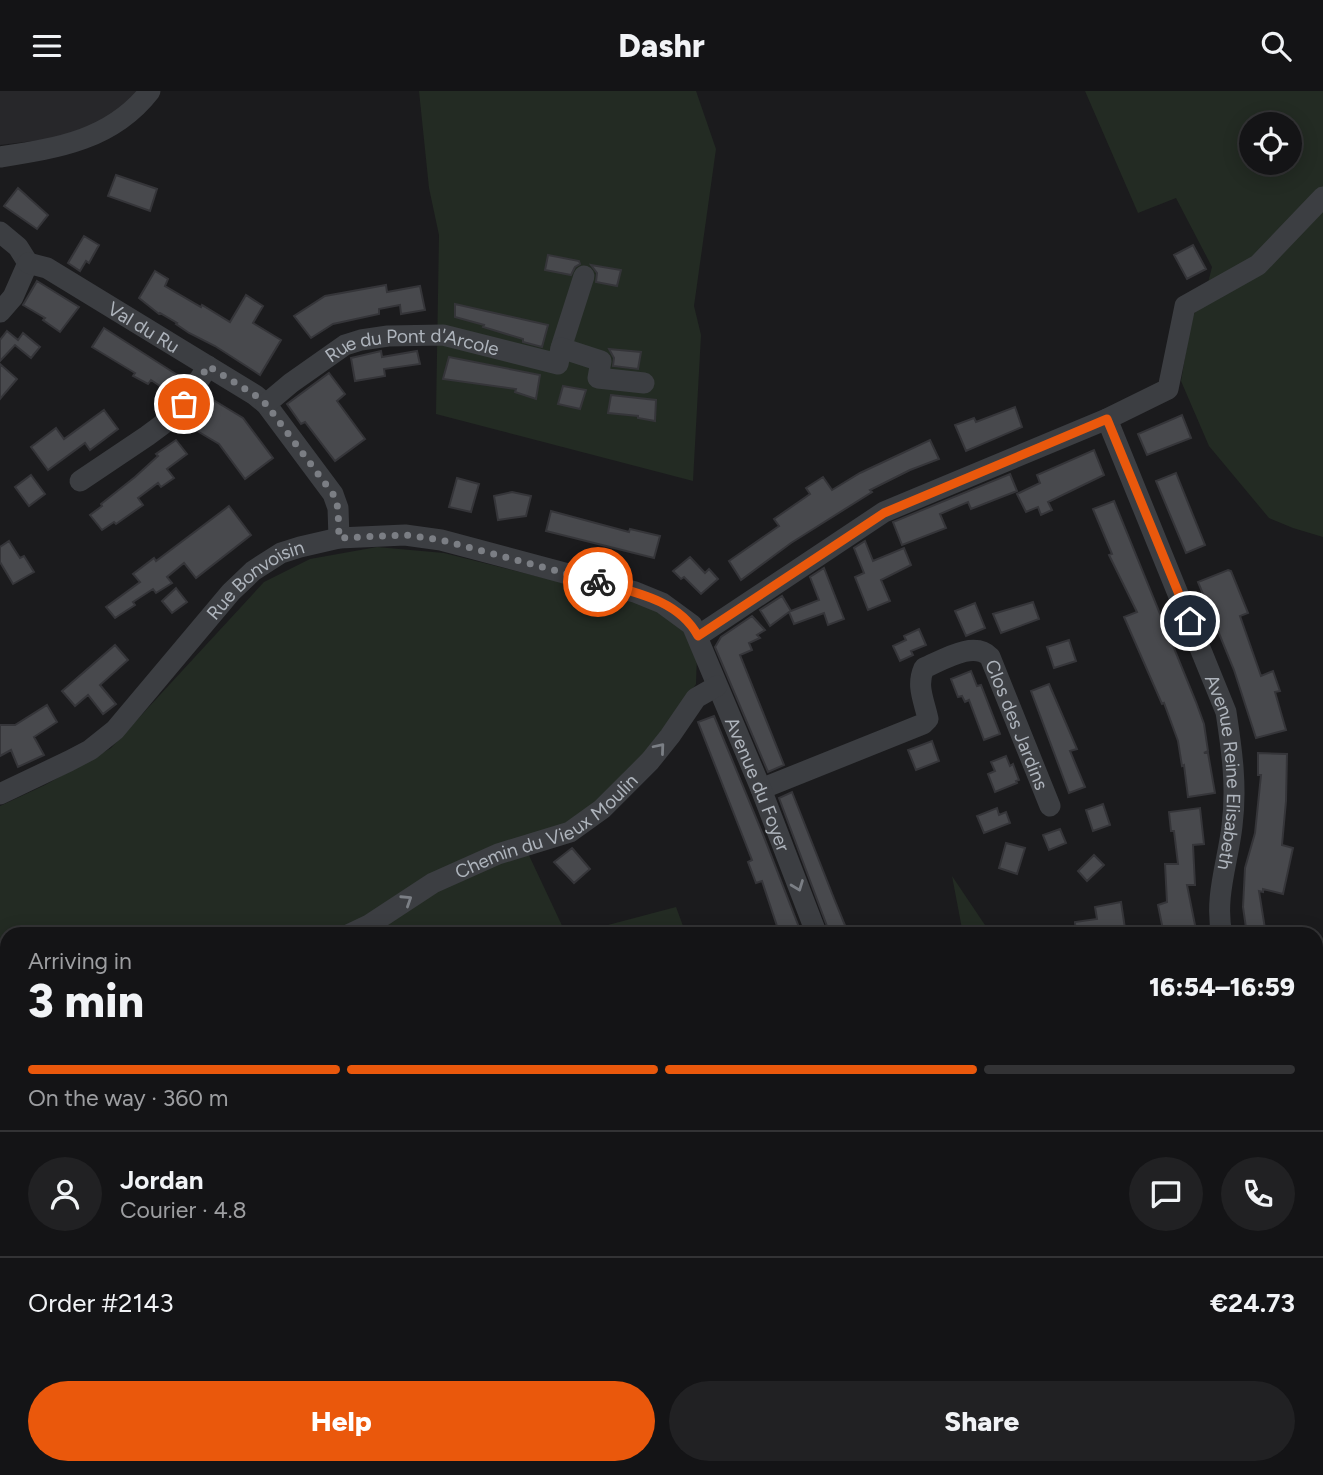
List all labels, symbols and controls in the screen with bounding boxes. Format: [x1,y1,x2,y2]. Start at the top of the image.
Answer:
icon: menu [28,27,66,65]
text: Dashr [618,27,705,65]
icon: search [1257,27,1295,65]
map controls [1239,112,1302,175]
button: locate [1239,112,1302,175]
street label: Val du Ru [103,297,184,358]
street label: Rue du Pont d'Arcole [321,324,501,367]
pin [154,374,214,434]
icon: bag [165,385,203,423]
street label: Rue Bonvoisin [202,535,307,624]
courier [563,547,633,617]
icon: bike [579,563,617,601]
pin [1160,591,1220,651]
icon: home [1171,602,1209,640]
street label: Clos des Jardins [980,656,1053,793]
street label: Avenue Reine Elisabeth [1200,671,1245,872]
street label: Avenue du Foyer [720,714,795,855]
one-way arrow [652,744,664,757]
street label: Chemin du Vieux Moulin [451,769,643,884]
one-way arrow [790,879,804,891]
one-way arrow [399,896,412,909]
text: Arriving in [28,947,132,975]
text: 16:54–16:59 [1149,971,1295,1003]
text: 3 min [28,973,144,1029]
text: On the way · 360 m [28,1084,228,1112]
button: person [28,1157,102,1231]
button: chat [1129,1157,1203,1231]
button: phone [1221,1157,1295,1231]
text: Jordan [120,1164,203,1196]
text: Courier · 4.8 [120,1196,247,1224]
text: Order #2143 [28,1287,174,1319]
text: €24.73 [1210,1287,1295,1319]
button: Help [28,1381,655,1461]
button: Share [669,1381,1295,1461]

